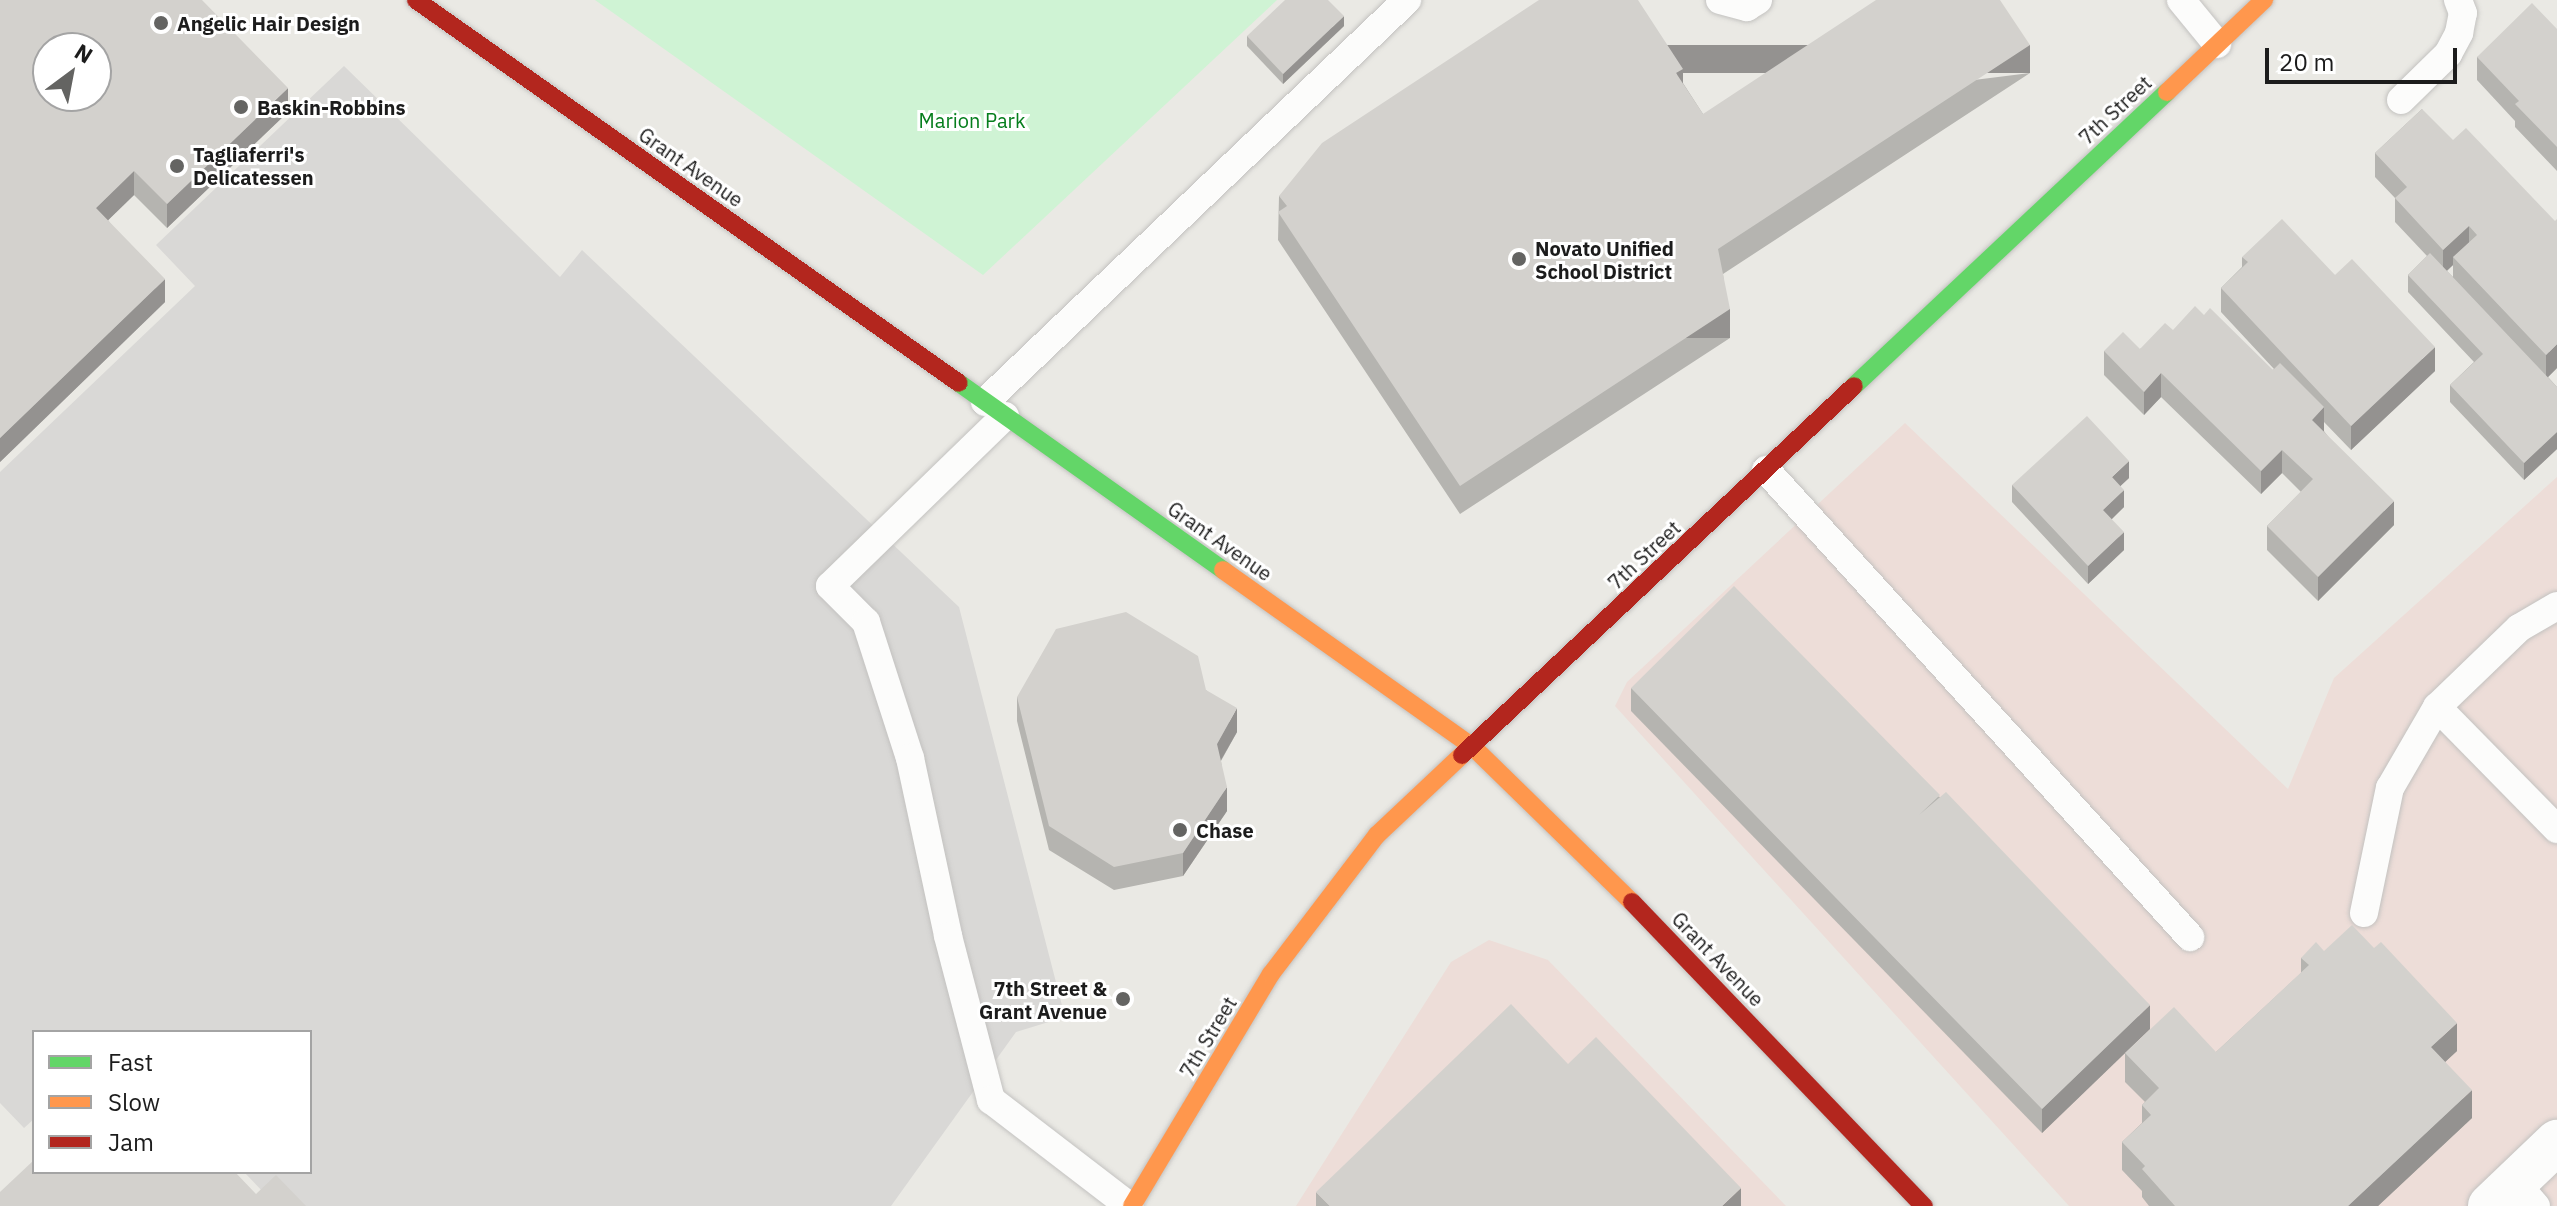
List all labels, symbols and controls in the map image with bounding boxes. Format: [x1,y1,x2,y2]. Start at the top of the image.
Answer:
place label: Angelic Hair Design [177,11,360,35]
marker: Angelic Hair Design [152,14,170,32]
north arrow [32,32,112,112]
scale bar [2269,32,2461,82]
text: N [69,36,98,69]
text: 20 m [2279,46,2334,78]
street label: 7th Street [2074,71,2156,149]
place label: Baskin-Robbins [257,95,406,119]
marker: Baskin-Robbins [232,98,250,116]
park label: Marion Park [918,108,1026,132]
street label: Grant Avenue [634,122,748,212]
place label: Tagliaferri's Delicatessen [193,142,314,189]
marker: Tagliaferri's Delicatessen [168,157,186,175]
place label: Novato Unified School District [1535,236,1674,283]
marker: Novato Unified School District [1510,250,1528,268]
street label: Grant Avenue [1163,496,1277,586]
street label: 7th Street [1603,516,1685,594]
place label: Chase [1196,818,1254,842]
marker: Chase [1171,821,1189,839]
street label: Grant Avenue [1667,907,1769,1011]
place label: 7th Street & Grant Avenue [979,976,1107,1023]
marker: 7th Street & Grant Avenue [1114,990,1132,1008]
street label: 7th Street [1175,992,1241,1082]
legend [32,1030,312,1174]
text: Fast [108,1046,153,1078]
text: Slow [108,1086,160,1118]
text: Jam [108,1126,154,1158]

